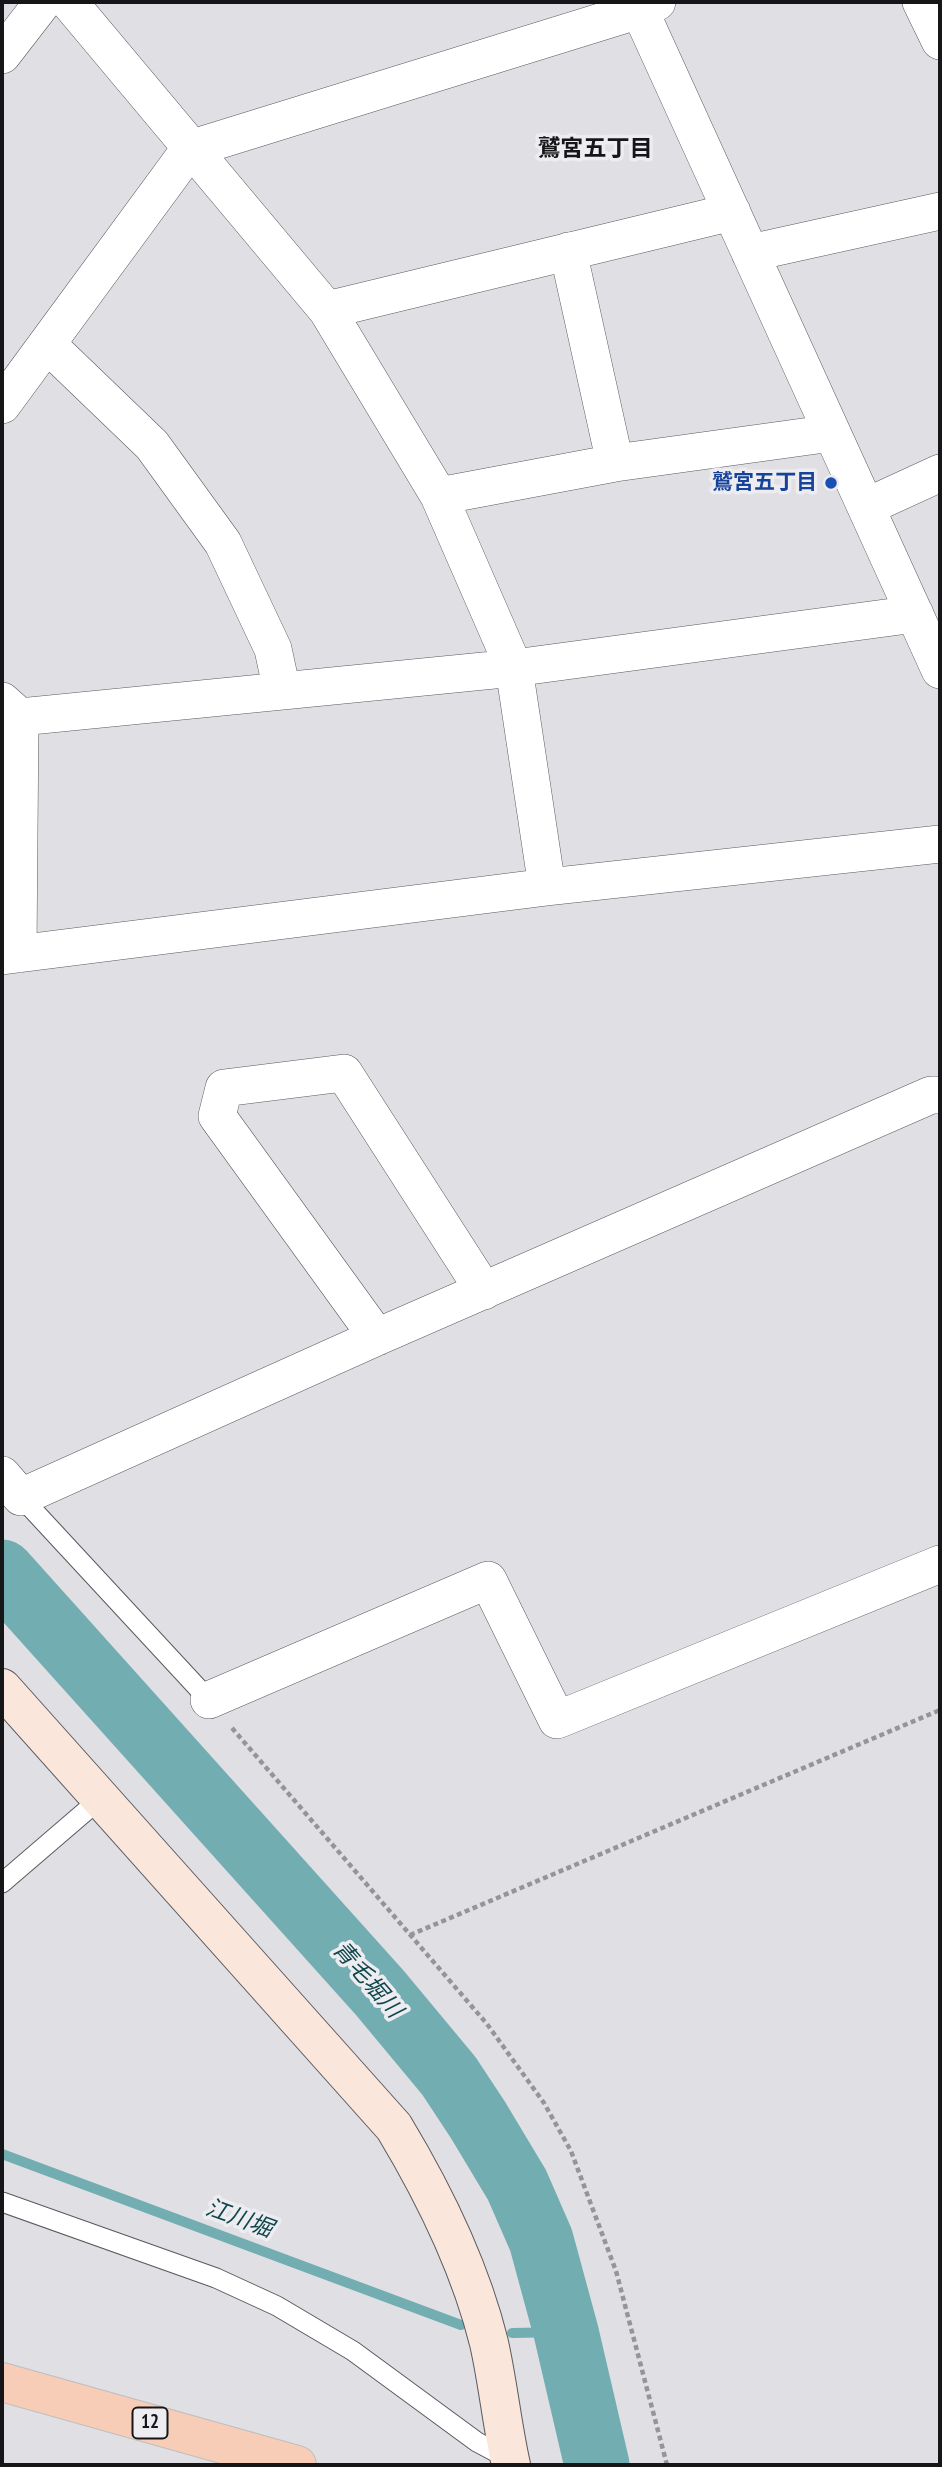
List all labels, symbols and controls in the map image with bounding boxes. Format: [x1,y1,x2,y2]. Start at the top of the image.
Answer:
district label: 鷲宮五丁目 [538,135,652,163]
place label: 鷲宮五丁目 [712,470,817,496]
marker: 鷲宮五丁目 [823,475,839,491]
water label: 青毛堀川 [326,1936,408,2024]
water label: 江川堀 [202,2194,276,2244]
road number: 12 [132,2408,168,2438]

